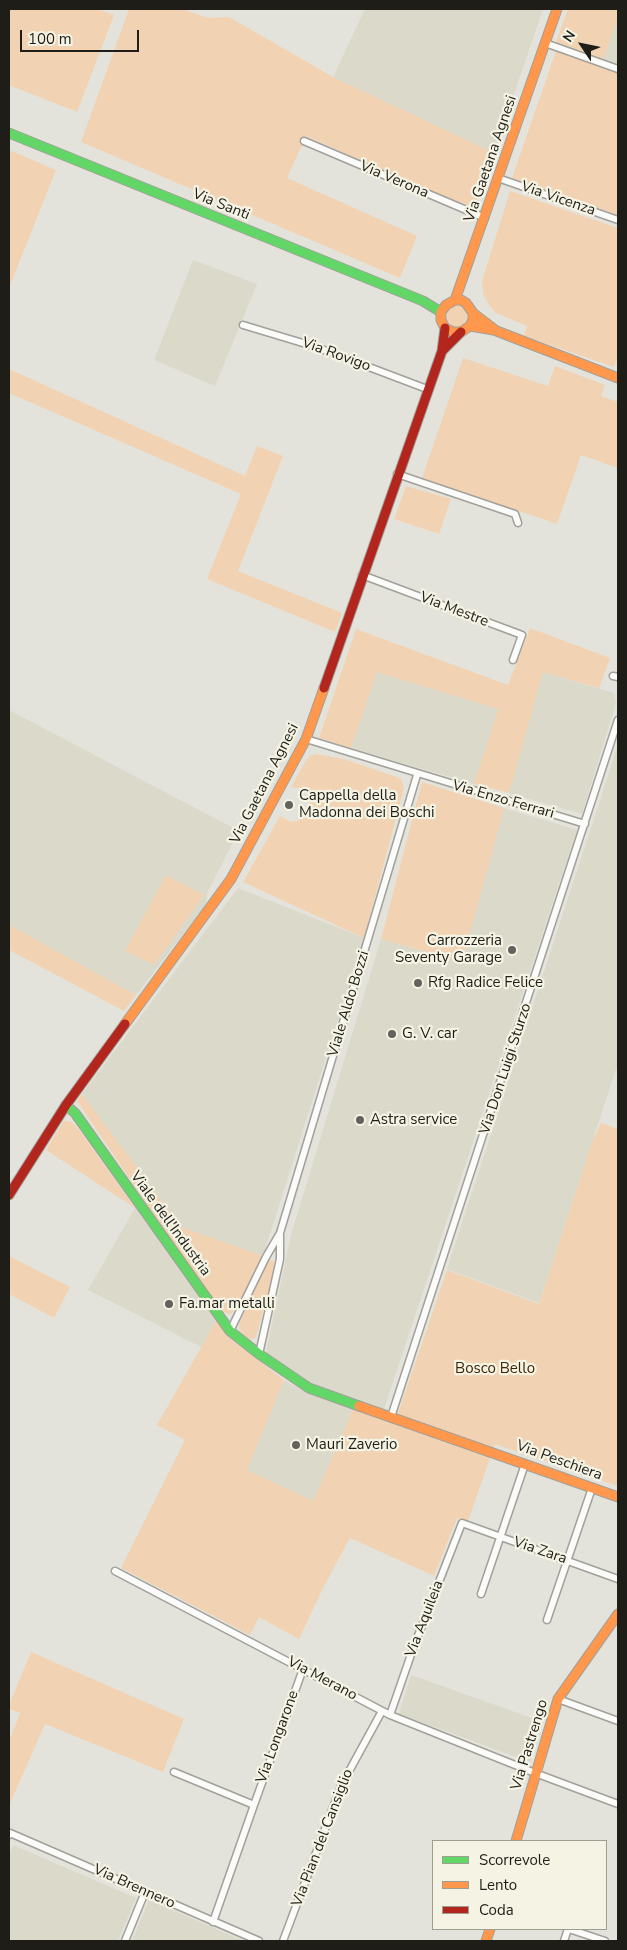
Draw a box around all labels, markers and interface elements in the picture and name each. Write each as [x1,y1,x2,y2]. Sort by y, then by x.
scale bar [22,20,141,52]
north arrow [557,20,607,70]
text: N [558,27,580,46]
text: 100 m [28,29,72,49]
street label: Via Gaetana Agnesi [461,93,521,225]
street label: Via Verona [357,157,431,203]
street label: Via Vicenza [518,178,598,220]
street label: Via Santi [190,185,252,225]
street label: Via Rovigo [299,334,373,376]
street label: Via Mestre [417,589,491,631]
street label: Via Gaetana Agnesi [227,721,303,847]
street label: Via Enzo Ferrari [450,777,556,823]
place label: Cappella della Madonna dei Boschi [299,787,434,822]
marker: Cappella della Madonna dei Boschi [283,799,295,811]
place label: Carrozzeria Seventy Garage [395,932,502,967]
marker: Carrozzeria Seventy Garage [506,944,518,956]
street label: Viale Aldo Bozzi [324,949,374,1059]
place label: Rfg Radice Felice [428,974,543,992]
marker: Rfg Radice Felice [412,977,424,989]
street label: Via Don Luigi Sturzo [476,1001,536,1137]
place label: G. V. car [402,1025,457,1043]
marker: G. V. car [386,1028,398,1040]
place label: Astra service [370,1111,457,1129]
marker: Astra service [354,1114,366,1126]
street label: Viale dell'Industria [126,1168,214,1280]
place label: Fa.mar metalli [179,1295,275,1313]
marker: Fa.mar metalli [163,1298,175,1310]
park label: Bosco Bello [455,1360,535,1378]
place label: Mauri Zaverio [306,1436,397,1454]
street label: Via Peschiera [514,1437,604,1485]
marker: Mauri Zaverio [290,1439,302,1451]
street label: Via Zara [511,1533,569,1569]
street label: Via Aquileia [402,1578,448,1660]
street label: Via Merano [284,1653,360,1705]
street label: Via Longarone [253,1688,303,1786]
street label: Via Pastrengo [508,1697,552,1793]
street label: Via Pian del Cansiglio [288,1767,358,1909]
legend [432,1840,607,1930]
text: Scorrevole [479,1850,550,1870]
street label: Via Brennero [90,1861,178,1913]
text: Lento [479,1875,517,1895]
text: Coda [479,1900,514,1920]

